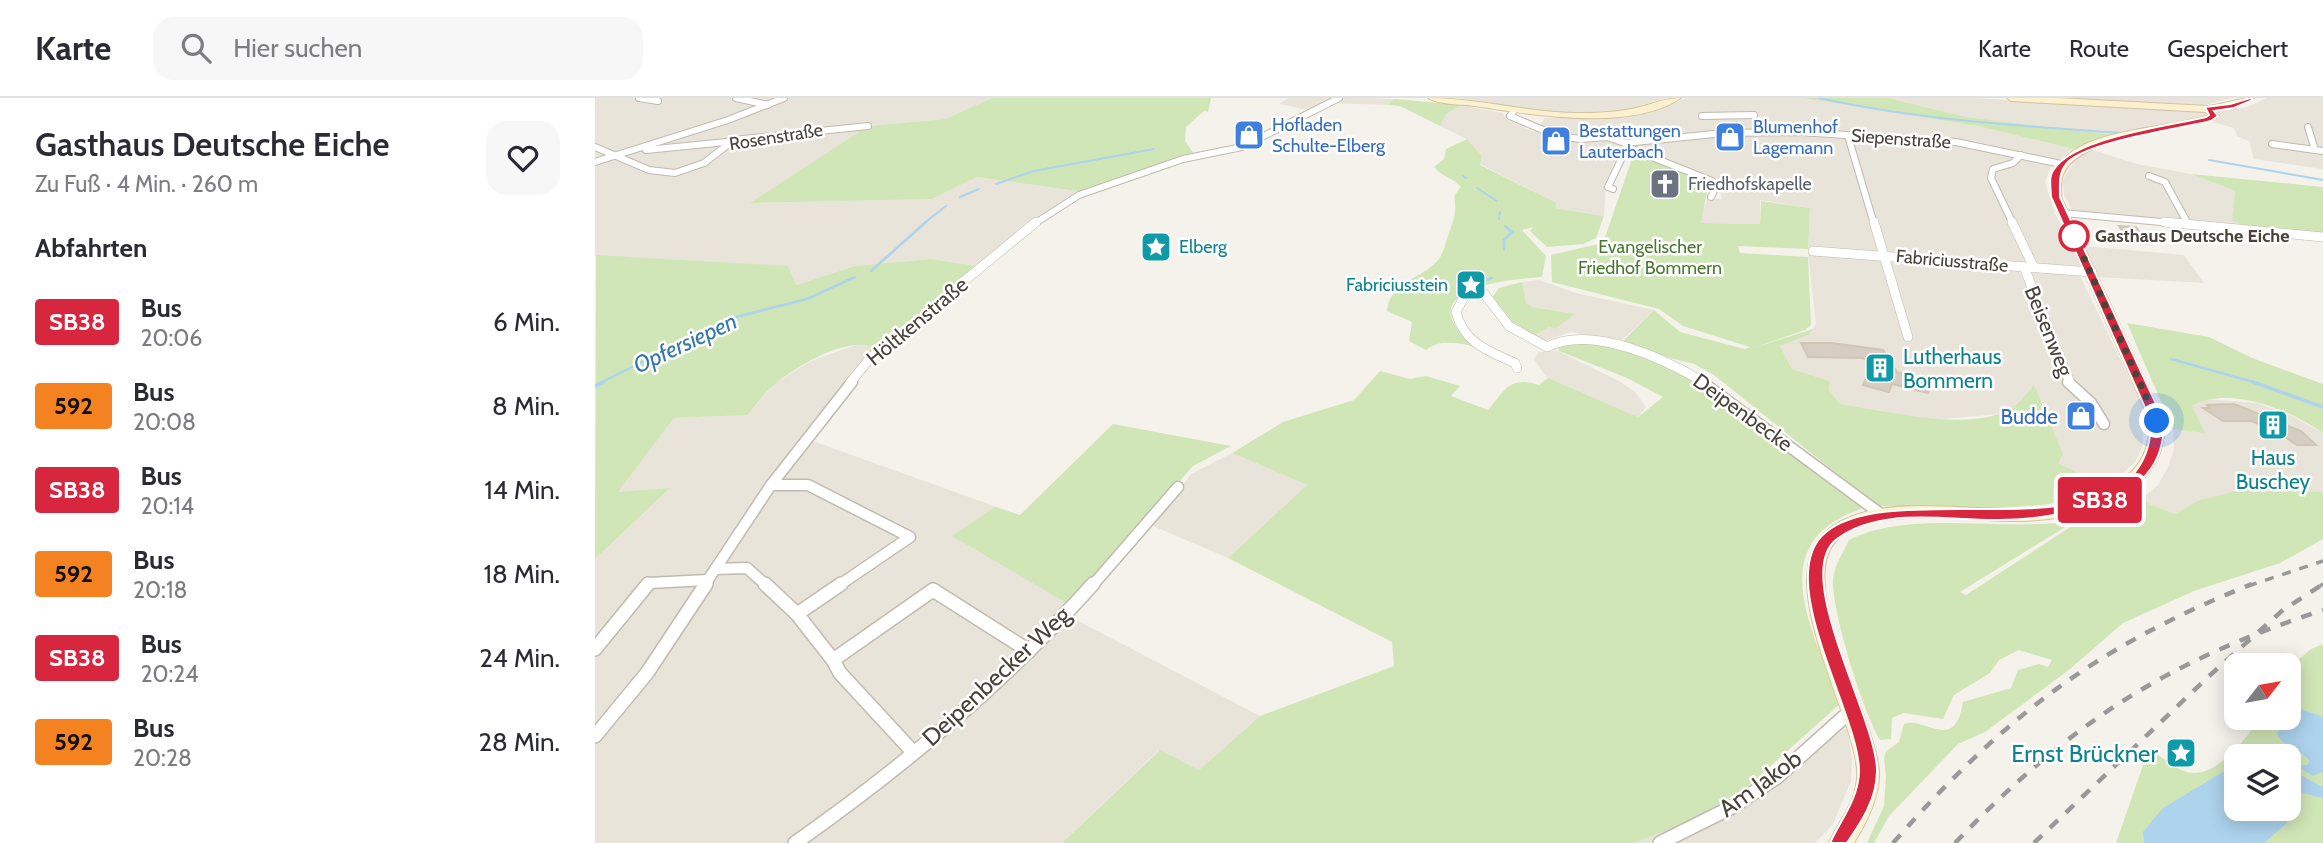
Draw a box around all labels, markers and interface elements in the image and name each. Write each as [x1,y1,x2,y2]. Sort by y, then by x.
search box [153,17,643,80]
text: Karte [35,28,111,68]
icon: search [177,29,215,67]
text: Hier suchen [233,32,362,64]
text: Karte [1978,34,2031,63]
text: Route [2069,34,2129,63]
text: Gespeichert [2167,34,2288,63]
place label: Hofladen Schulte-Elberg [1272,114,1386,157]
place label: Blumenhof Lagemann [1753,116,1838,159]
shop icon: Hofladen Schulte-Elberg [1232,118,1266,152]
street label: Rosenstraße [728,119,824,155]
place label: Bestattungen Lauterbach [1579,120,1681,163]
shop icon: Blumenhof Lagemann [1713,120,1747,154]
button: heart [486,121,560,195]
text: Gasthaus Deutsche Eiche [35,124,389,164]
shop icon: Bestattungen Lauterbach [1539,124,1573,158]
street label: Siepenstraße [1850,125,1952,153]
church icon: Friedhofskapelle [1648,167,1682,201]
text: Zu Fuß · 4 Min. · 260 m [35,170,258,198]
place label: Friedhofskapelle [1688,173,1812,195]
marker: Gasthaus Deutsche Eiche [2059,221,2089,251]
place label: Gasthaus Deutsche Eiche [2095,225,2290,247]
place icon: Elberg [1139,230,1173,264]
text: Abfahrten [35,232,147,264]
place label: Elberg [1179,236,1228,258]
park label: Evangelischer Friedhof Bommern [1578,236,1722,279]
street label: Fabriciusstraße [1895,245,2009,277]
place icon: Fabriciusstein [1454,268,1488,302]
street label: Höltkenstraße [861,271,973,371]
place label: Fabriciusstein [1346,274,1448,296]
street label: Beisenweg [2020,282,2079,380]
text: Bus [140,292,182,324]
text: 6 Min. [493,306,560,338]
text: SB38 [49,307,105,336]
water label: Opfersiepen [629,307,741,379]
text: 20:06 [140,324,202,352]
place label: Lutherhaus Bommern [1903,344,2002,393]
building icon: Lutherhaus Bommern [1863,351,1897,385]
street label: Deipenbecke [1689,368,1798,456]
text: Bus [133,376,174,408]
text: 8 Min. [492,390,560,422]
text: 592 [54,391,93,420]
shop icon: Budde [2064,399,2098,433]
your location [2139,403,2174,438]
place label: Budde [2001,404,2058,429]
text: 20:08 [133,408,196,436]
building icon: Haus Buschey [2256,408,2290,442]
place label: Haus Buschey [2236,445,2311,494]
text: Bus [140,460,182,492]
text: 14 Min. [484,474,560,506]
text: SB38 [49,475,105,504]
line badge: SB38 [2051,477,2149,523]
text: SB38 [2072,485,2128,514]
text: 20:14 [140,492,194,520]
text: Bus [133,544,174,576]
text: 18 Min. [484,558,560,590]
text: 592 [54,559,93,588]
text: 20:18 [133,576,187,604]
street label: Deipenbecker Weg [916,599,1077,752]
text: Bus [140,628,182,660]
text: 24 Min. [479,642,560,674]
text: SB38 [49,643,105,672]
north arrow [2224,653,2301,730]
map controls [2224,653,2301,821]
text: 20:24 [140,660,199,688]
text: Bus [133,712,174,744]
text: 28 Min. [478,726,560,758]
text: 592 [54,727,93,756]
place icon: Ernst Brückner [2164,736,2198,770]
place label: Ernst Brückner [2011,739,2158,768]
street label: Am Jakob [1713,743,1807,823]
text: 20:28 [133,744,192,772]
button: layers [2224,744,2301,821]

